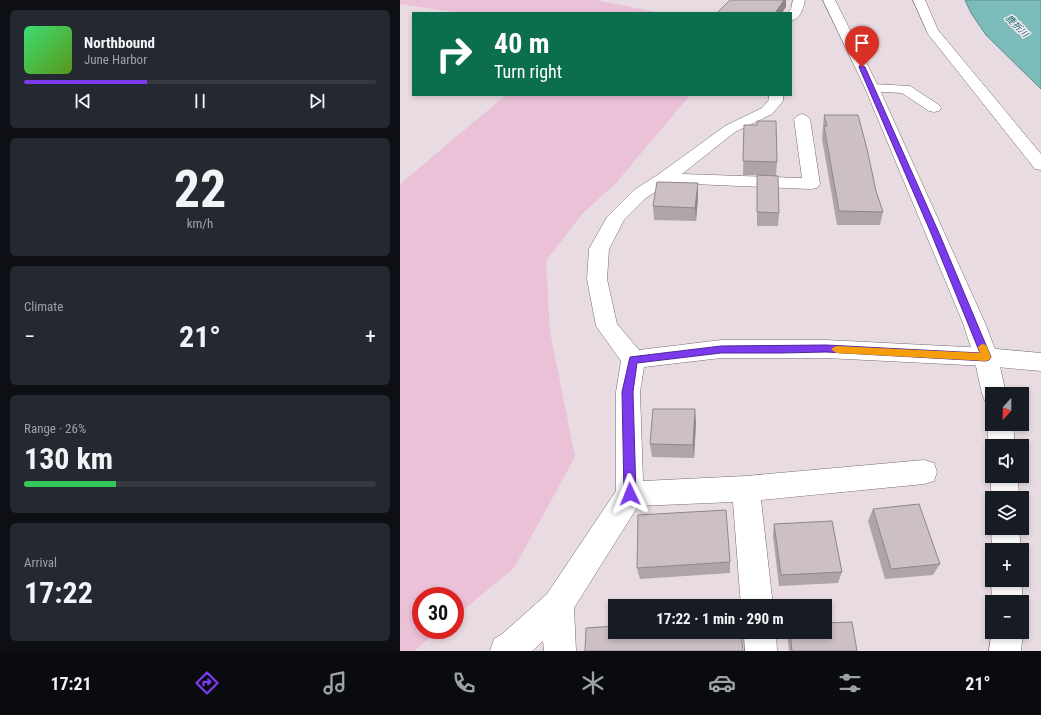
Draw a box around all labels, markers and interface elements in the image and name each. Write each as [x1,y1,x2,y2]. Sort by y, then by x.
water label: 鹿折川 [1004,13,1031,40]
pin [845,26,879,67]
text: 40 m [494,27,550,60]
icon: right [428,28,480,80]
icon: arrive [851,32,873,54]
text: Northbound [84,34,155,52]
text: June Harbor [84,52,147,67]
text: Turn right [494,61,562,82]
icon: previous [72,90,94,112]
icon: pause [189,90,211,112]
icon: next [306,90,328,112]
text: 22 [174,159,226,220]
text: km/h [187,216,213,231]
text: Climate [24,299,63,314]
text: 21° [179,319,221,354]
text: − [24,324,35,349]
text: + [365,324,376,349]
north arrow [985,387,1029,431]
map controls [985,387,1029,639]
text: Range · 26% [24,421,86,436]
button: sound [985,439,1029,483]
text: 130 km [24,441,113,476]
position arrow [609,473,651,515]
button: layers [985,491,1029,535]
button: + [985,543,1029,587]
text: Arrival [24,555,57,570]
text: 17:22 [24,575,93,610]
speed limit sign: 30 [412,587,464,639]
button: − [985,595,1029,639]
text: 17:22 · 1 min · 290 m [656,610,784,628]
icon: directions [193,669,221,697]
icon: music [321,669,349,697]
icon: phone [450,669,478,697]
icon: climate [579,669,607,697]
icon: car [708,669,736,697]
icon: filters [836,669,864,697]
text: 17:21 [50,673,92,694]
text: 21° [965,673,990,694]

